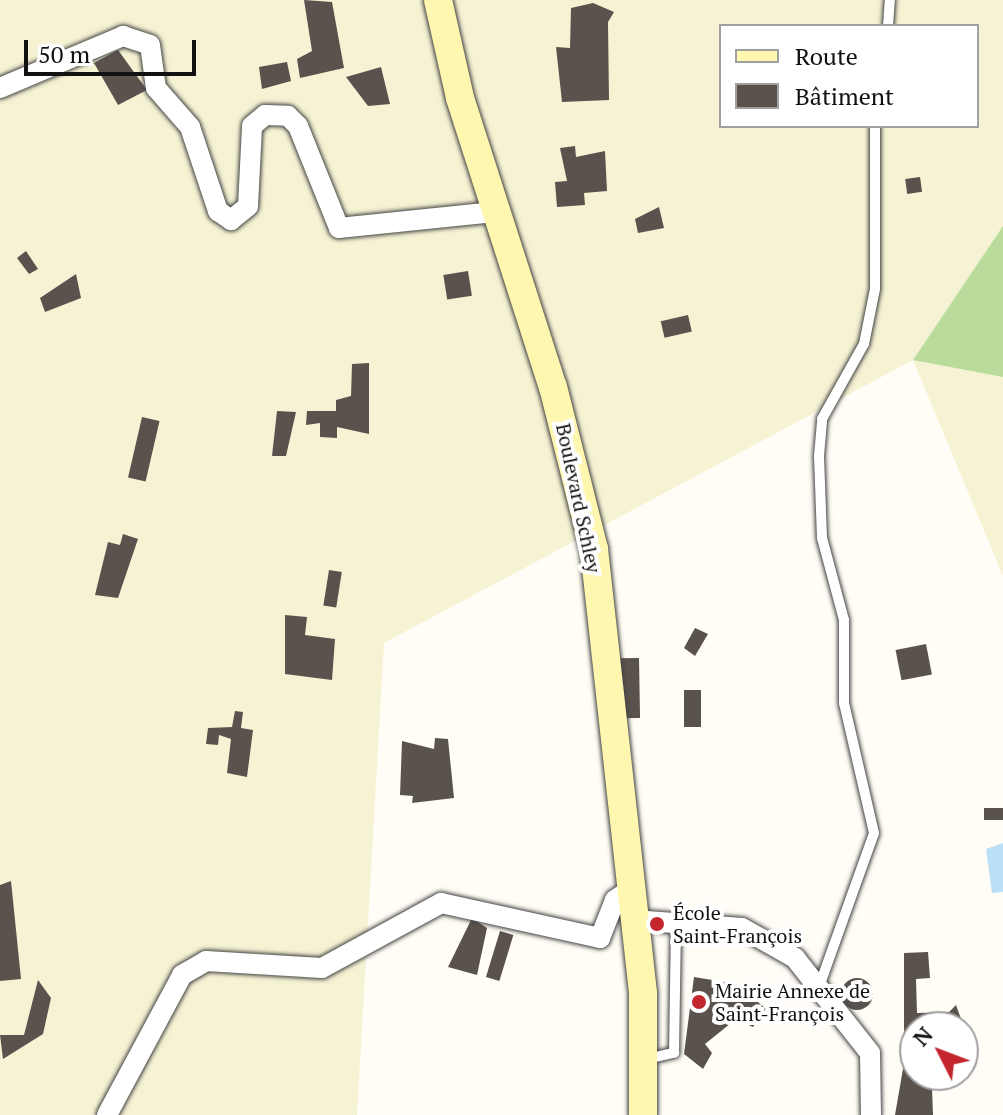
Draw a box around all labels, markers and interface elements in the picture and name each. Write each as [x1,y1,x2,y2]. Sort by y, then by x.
scale bar [28,24,200,74]
legend [719,24,979,128]
text: 50 m [38,38,90,70]
text: Route [795,40,858,72]
text: Bâtiment [795,80,894,112]
street label: Boulevard Schley [551,421,607,575]
place label: École Saint-François [673,900,802,947]
marker: École Saint-François [648,915,666,933]
place label: Mairie Annexe de Saint-François [715,978,870,1025]
marker: Mairie Annexe de Saint-François [690,993,708,1011]
north arrow [899,1011,979,1091]
text: N [906,1020,939,1052]

